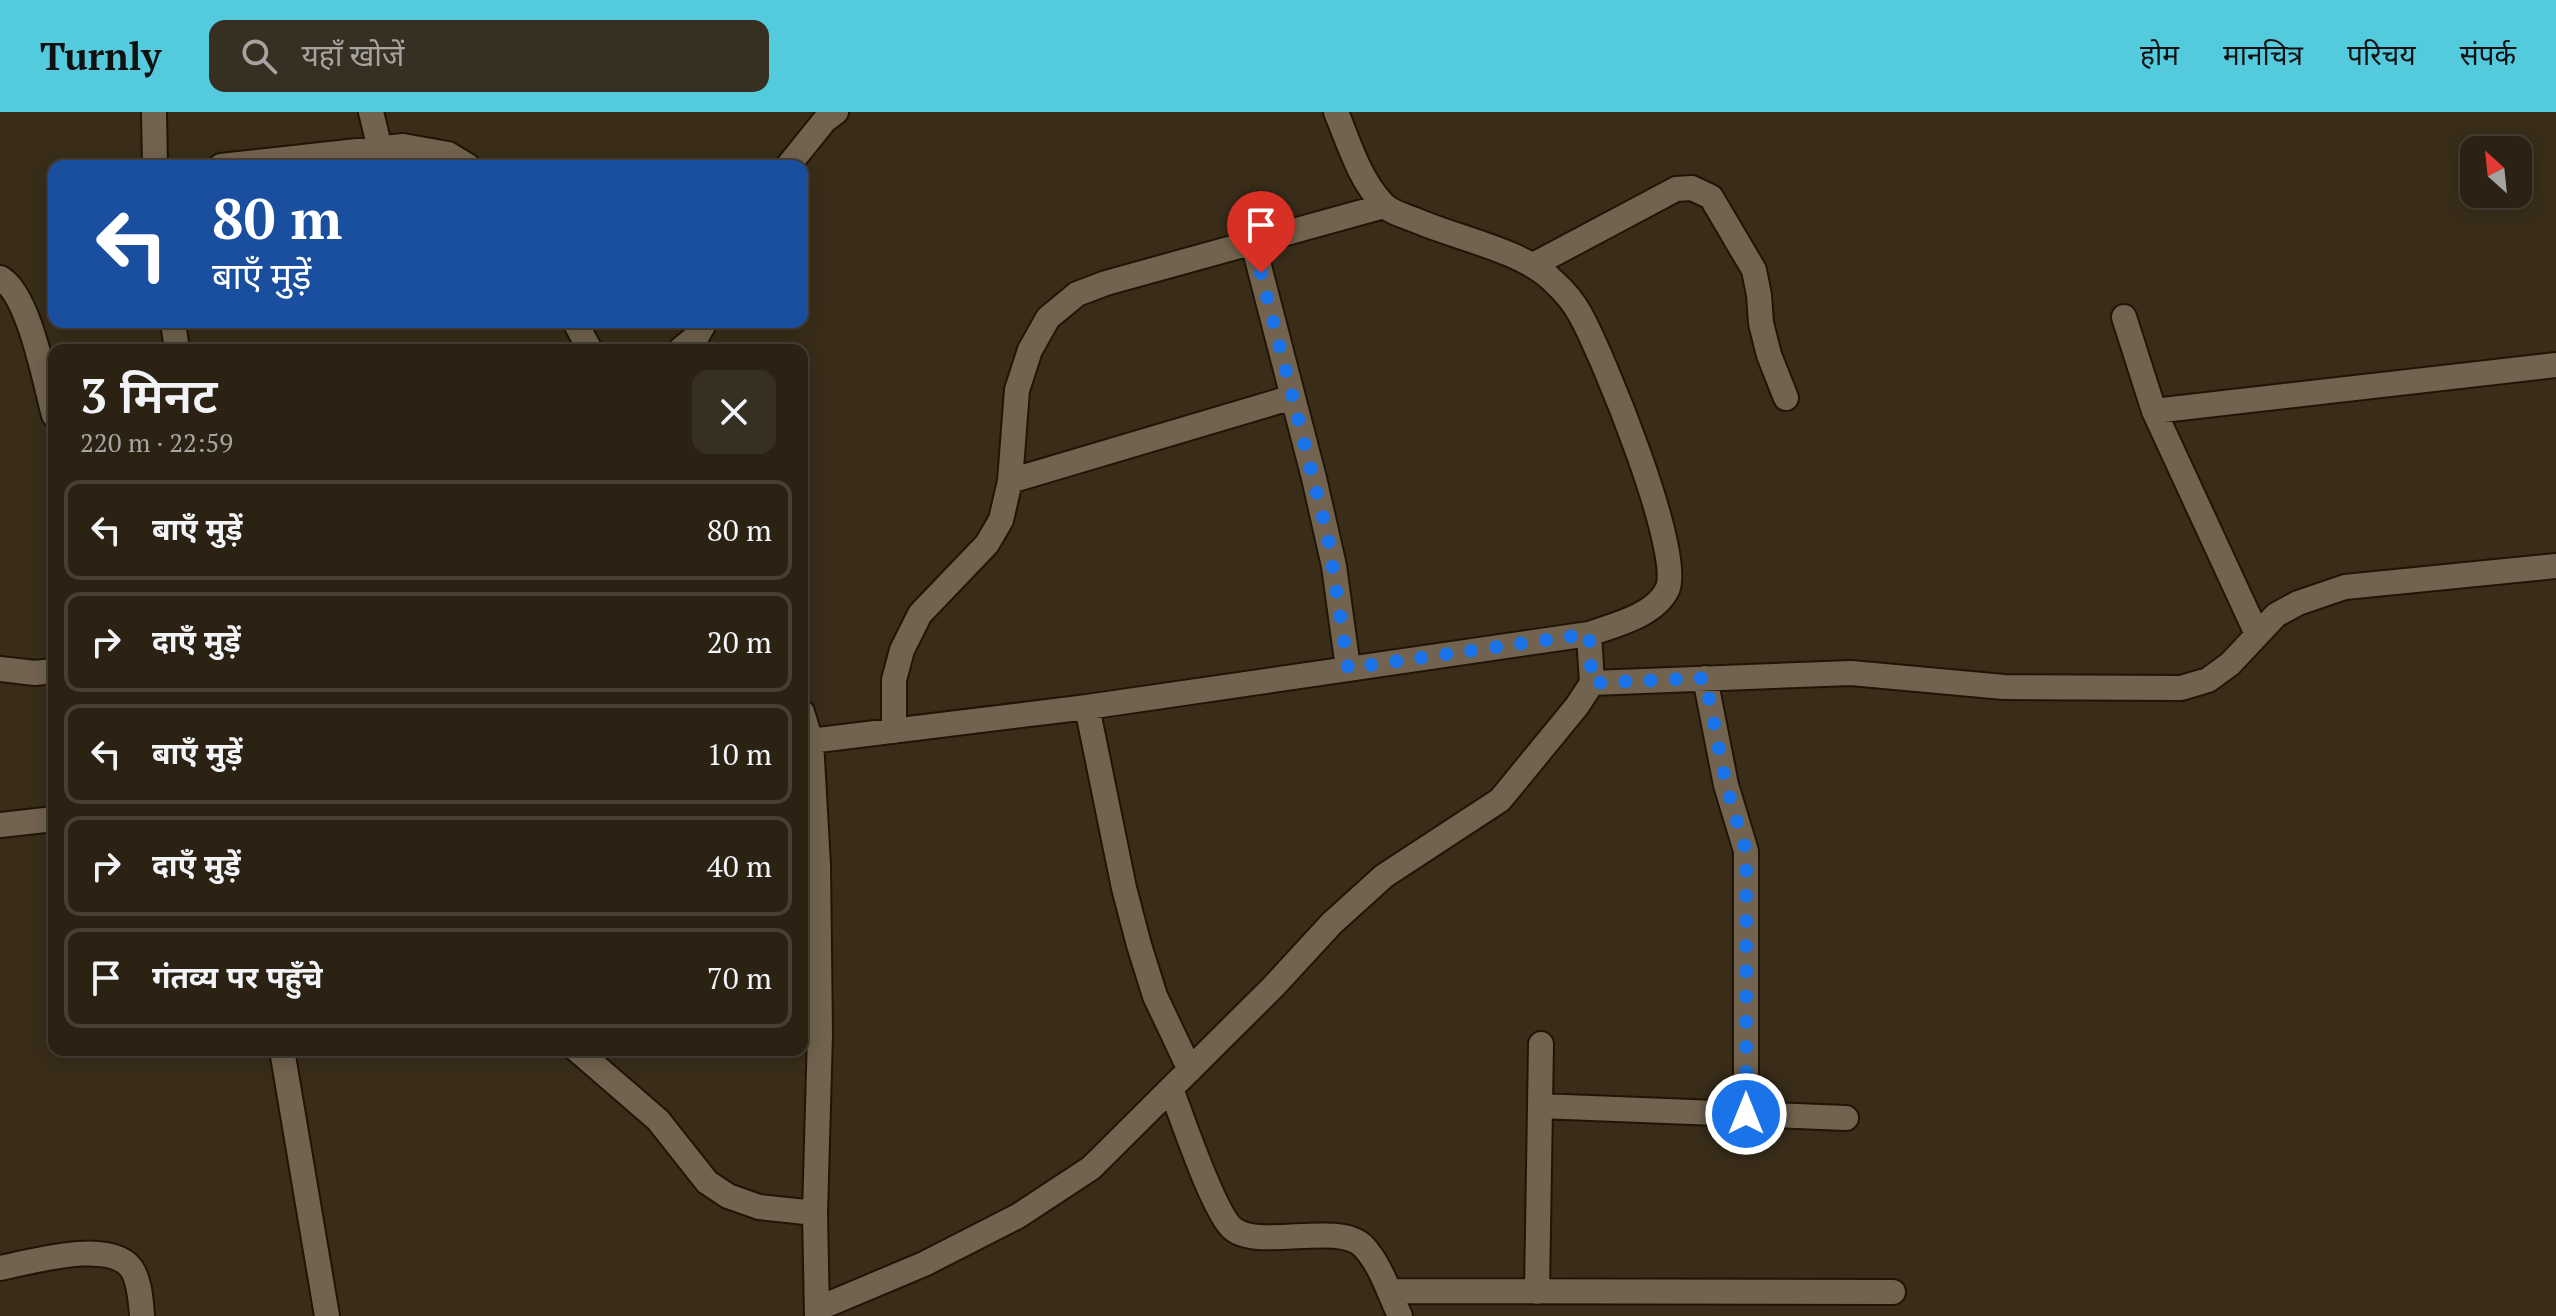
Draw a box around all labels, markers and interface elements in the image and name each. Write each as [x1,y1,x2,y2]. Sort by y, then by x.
search box [209,20,769,92]
text: Turnly [40,31,161,81]
icon: search [237,34,281,78]
text: यहाँ खोजें [301,35,404,75]
text: होम [2140,36,2179,73]
text: मानचित्र [2223,36,2303,73]
text: परिचय [2347,36,2416,73]
text: संपर्क [2460,36,2516,73]
north arrow [2460,136,2532,208]
map controls [2460,136,2532,208]
text: 80 m [212,181,342,255]
pin [1227,191,1295,273]
icon: left [80,192,184,296]
icon: arrive [1239,203,1283,247]
text: बाएँ मुड़ें [212,252,311,299]
text: 3 मिनट [80,363,218,427]
button: close [692,370,776,454]
text: 220 m · 22:59 [80,425,233,459]
icon: left [84,508,128,552]
text: बाएँ मुड़ें [152,509,242,549]
text: 80 m [707,510,772,550]
icon: right [84,620,128,664]
text: दाएँ मुड़ें [152,621,241,661]
text: 20 m [707,622,772,662]
icon: left [84,732,128,776]
text: बाएँ मुड़ें [152,733,242,773]
text: 10 m [707,734,772,774]
icon: right [84,844,128,888]
text: दाएँ मुड़ें [152,845,241,885]
text: 40 m [707,846,772,886]
icon: arrive [84,956,128,1000]
text: गंतव्य पर पहुँचे [152,957,322,997]
text: 70 m [707,958,772,998]
position arrow [1704,1072,1788,1156]

